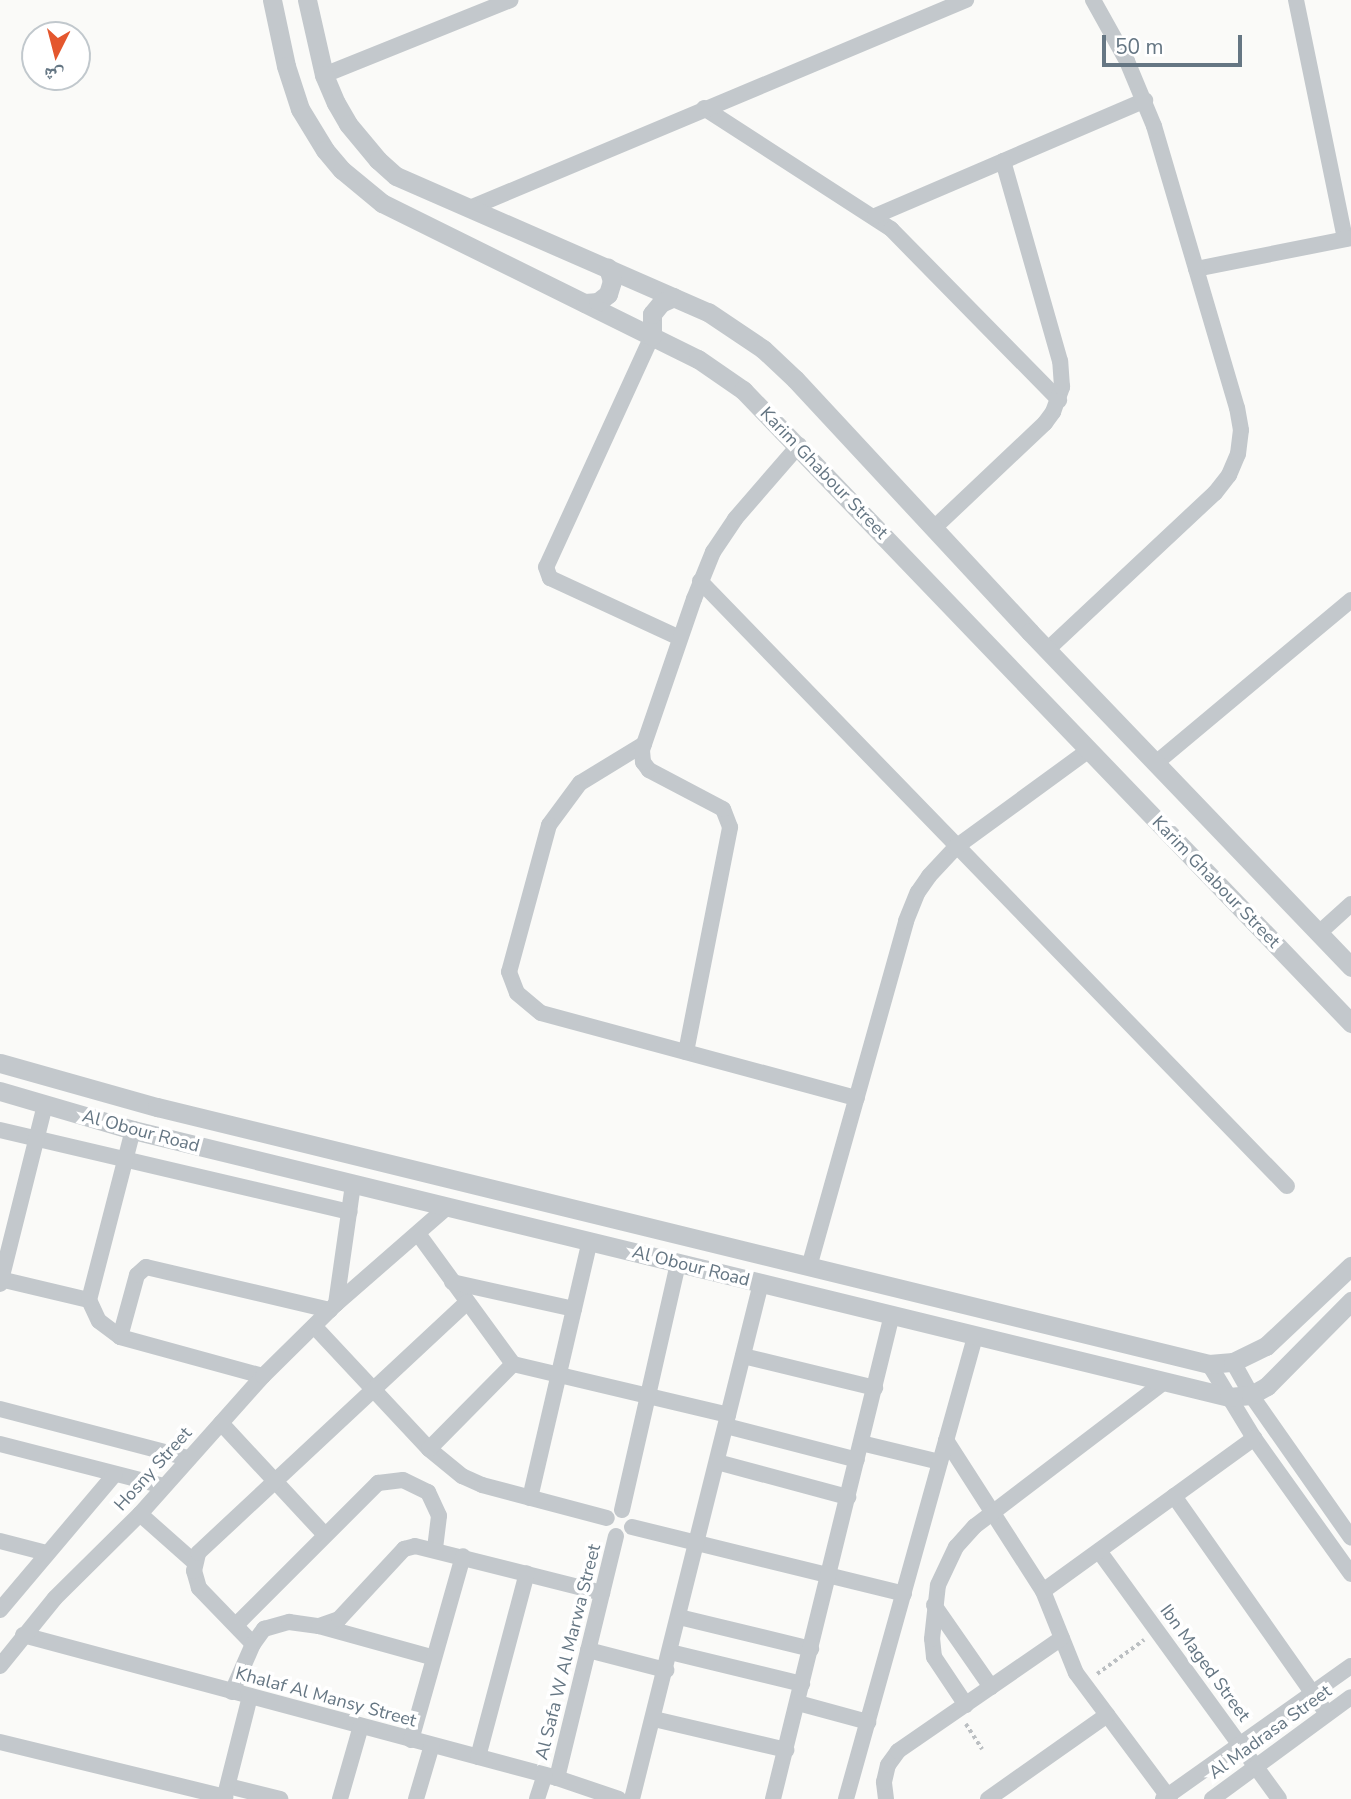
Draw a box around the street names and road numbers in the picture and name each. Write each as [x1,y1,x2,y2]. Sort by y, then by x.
street label: Karim Ghabour Street [755,403,893,543]
street label: Karim Ghabour Street [1147,812,1285,952]
street label: Al Obour Road [80,1105,202,1157]
street label: Al Obour Road [630,1241,752,1291]
street label: Hosny Street [110,1423,196,1515]
street label: Al Safa W Al Marwa Street [531,1542,605,1762]
street label: Ibn Maged Street [1155,1600,1255,1726]
street label: Khalaf Al Mansy Street [233,1662,419,1732]
street label: Al Madrasa Street [1204,1680,1336,1784]

